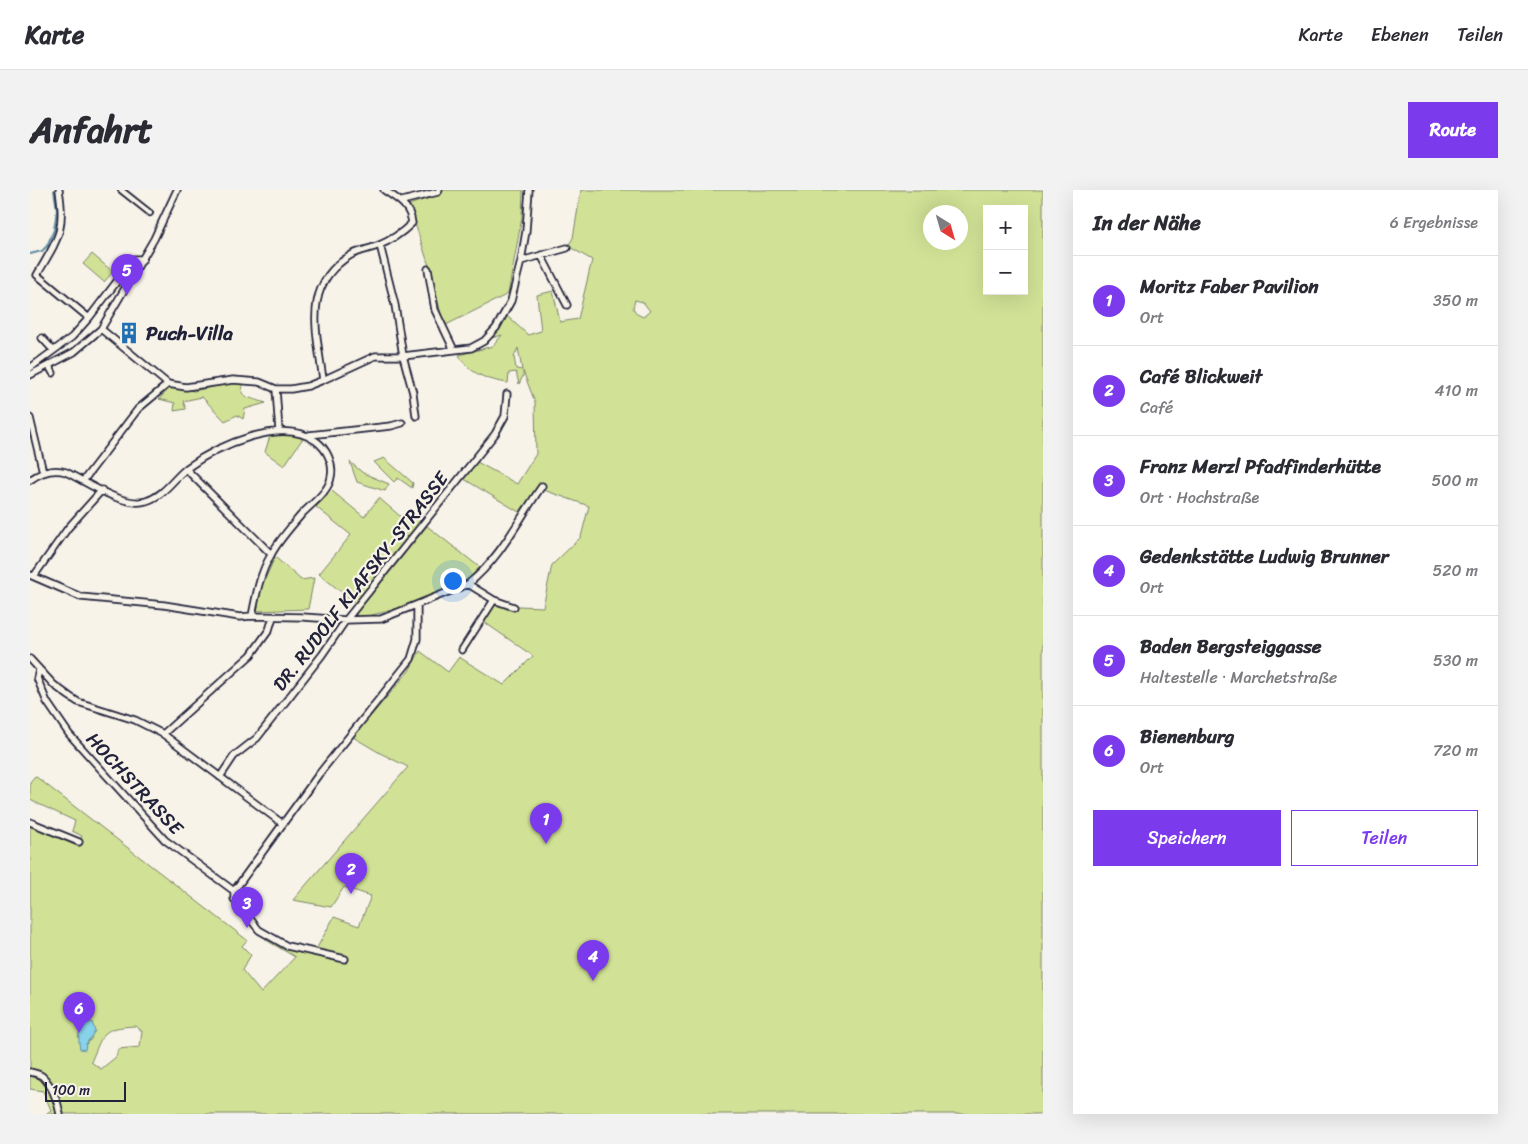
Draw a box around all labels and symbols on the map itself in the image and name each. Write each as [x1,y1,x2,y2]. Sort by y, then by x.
north arrow [923,205,968,250]
pin: 5 [111,254,143,295]
place label: Puch-Villa [146,317,233,350]
building icon: Puch-Villa [116,320,142,346]
street label: DR. RUDOLF KLAFSKY-STRASSE [264,463,458,698]
your location [440,568,466,594]
street label: HOCHSTRASSE [78,724,192,844]
pin: 1 [530,803,562,844]
pin: 2 [335,853,367,894]
pin: 3 [231,887,263,928]
pin: 4 [577,940,609,981]
pin: 6 [63,992,95,1033]
scale bar [45,1079,126,1102]

